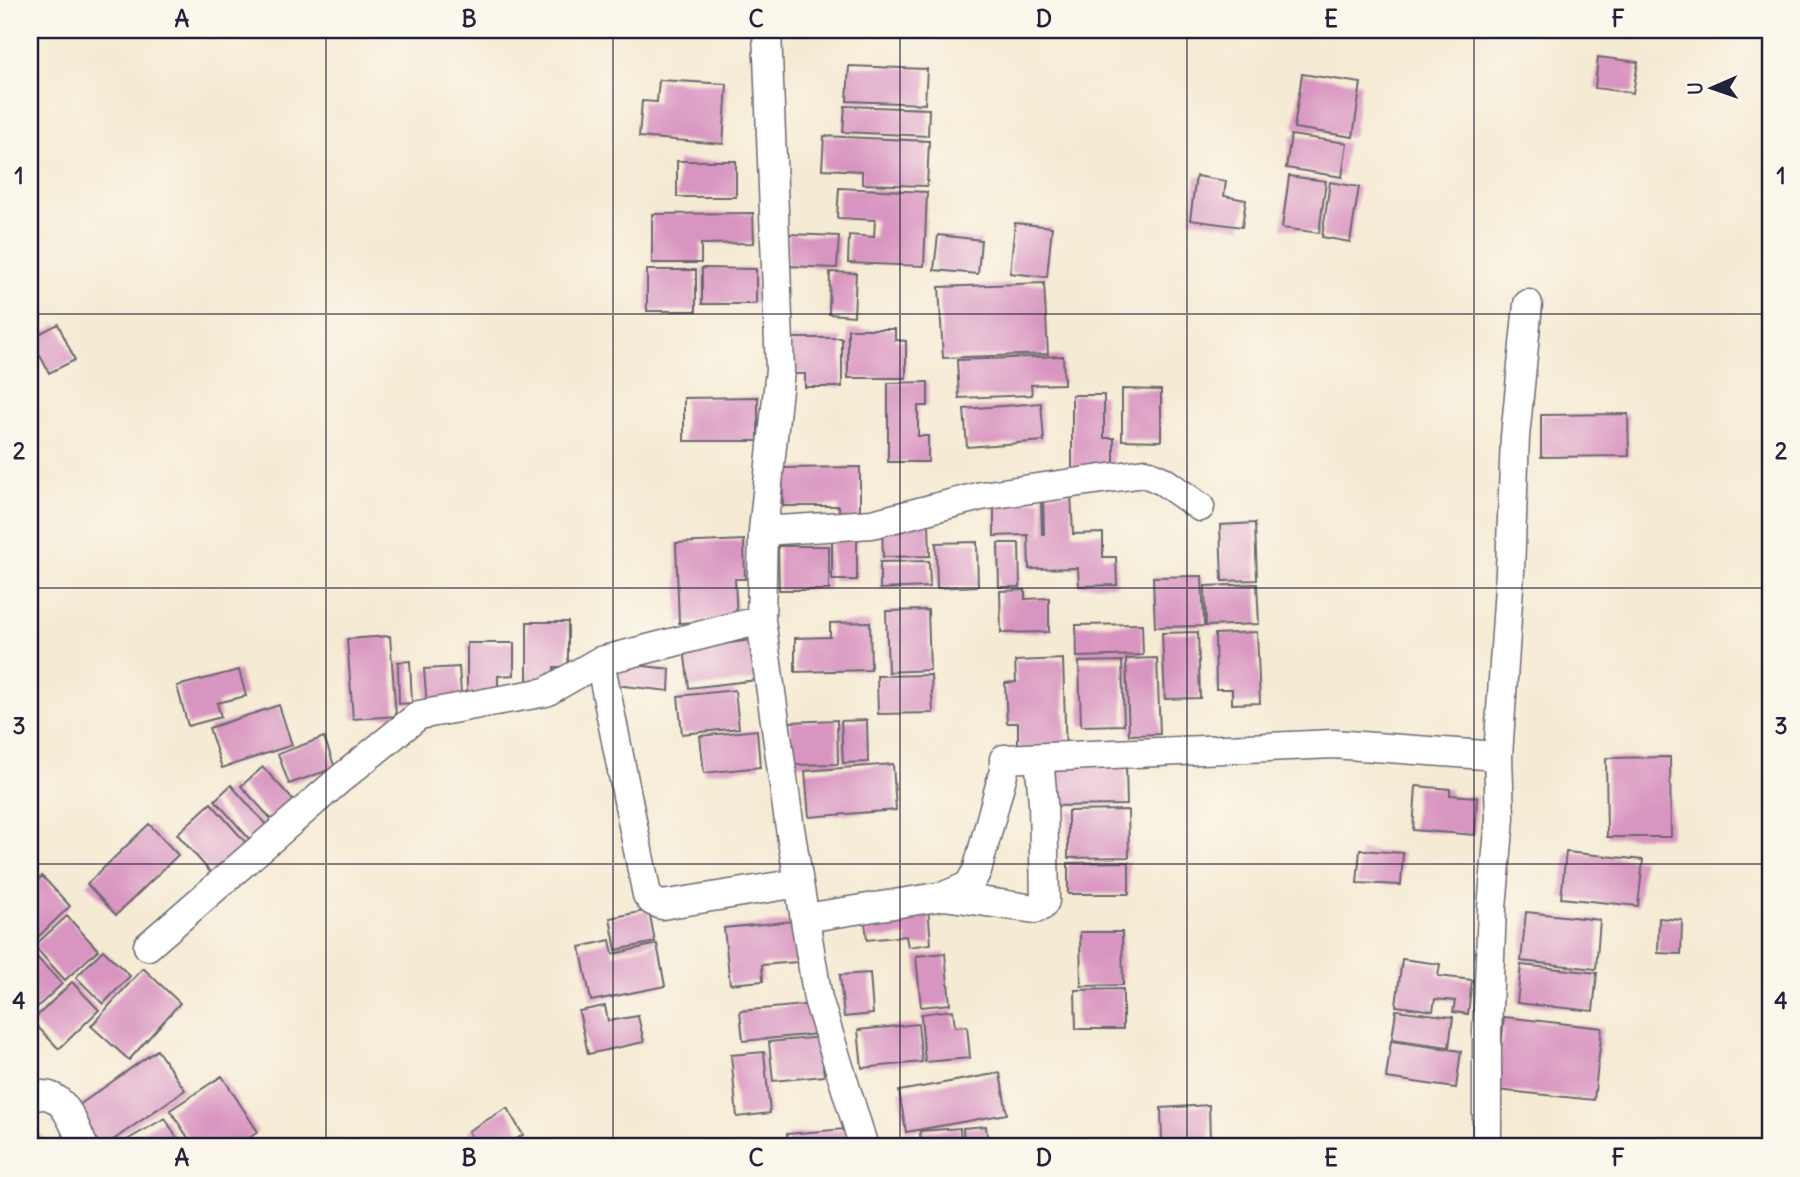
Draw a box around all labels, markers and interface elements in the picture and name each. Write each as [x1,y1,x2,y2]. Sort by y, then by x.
text: A [175,4,190,33]
text: B [461,4,477,33]
text: C [748,4,764,33]
text: D [1036,4,1052,33]
text: E [1324,4,1338,33]
text: F [1611,4,1625,33]
north arrow [1678,52,1748,122]
text: U [1683,82,1707,96]
text: 1 [14,161,24,190]
text: 1 [1776,161,1786,190]
text: 2 [13,436,26,465]
text: 2 [1775,436,1788,465]
text: 3 [12,711,26,740]
text: 3 [1774,711,1788,740]
text: 4 [12,986,26,1015]
text: 4 [1774,986,1788,1015]
text: A [175,1143,190,1172]
text: B [461,1143,477,1172]
text: C [748,1143,764,1172]
text: D [1036,1143,1052,1172]
text: E [1324,1143,1338,1172]
text: F [1611,1143,1625,1172]

